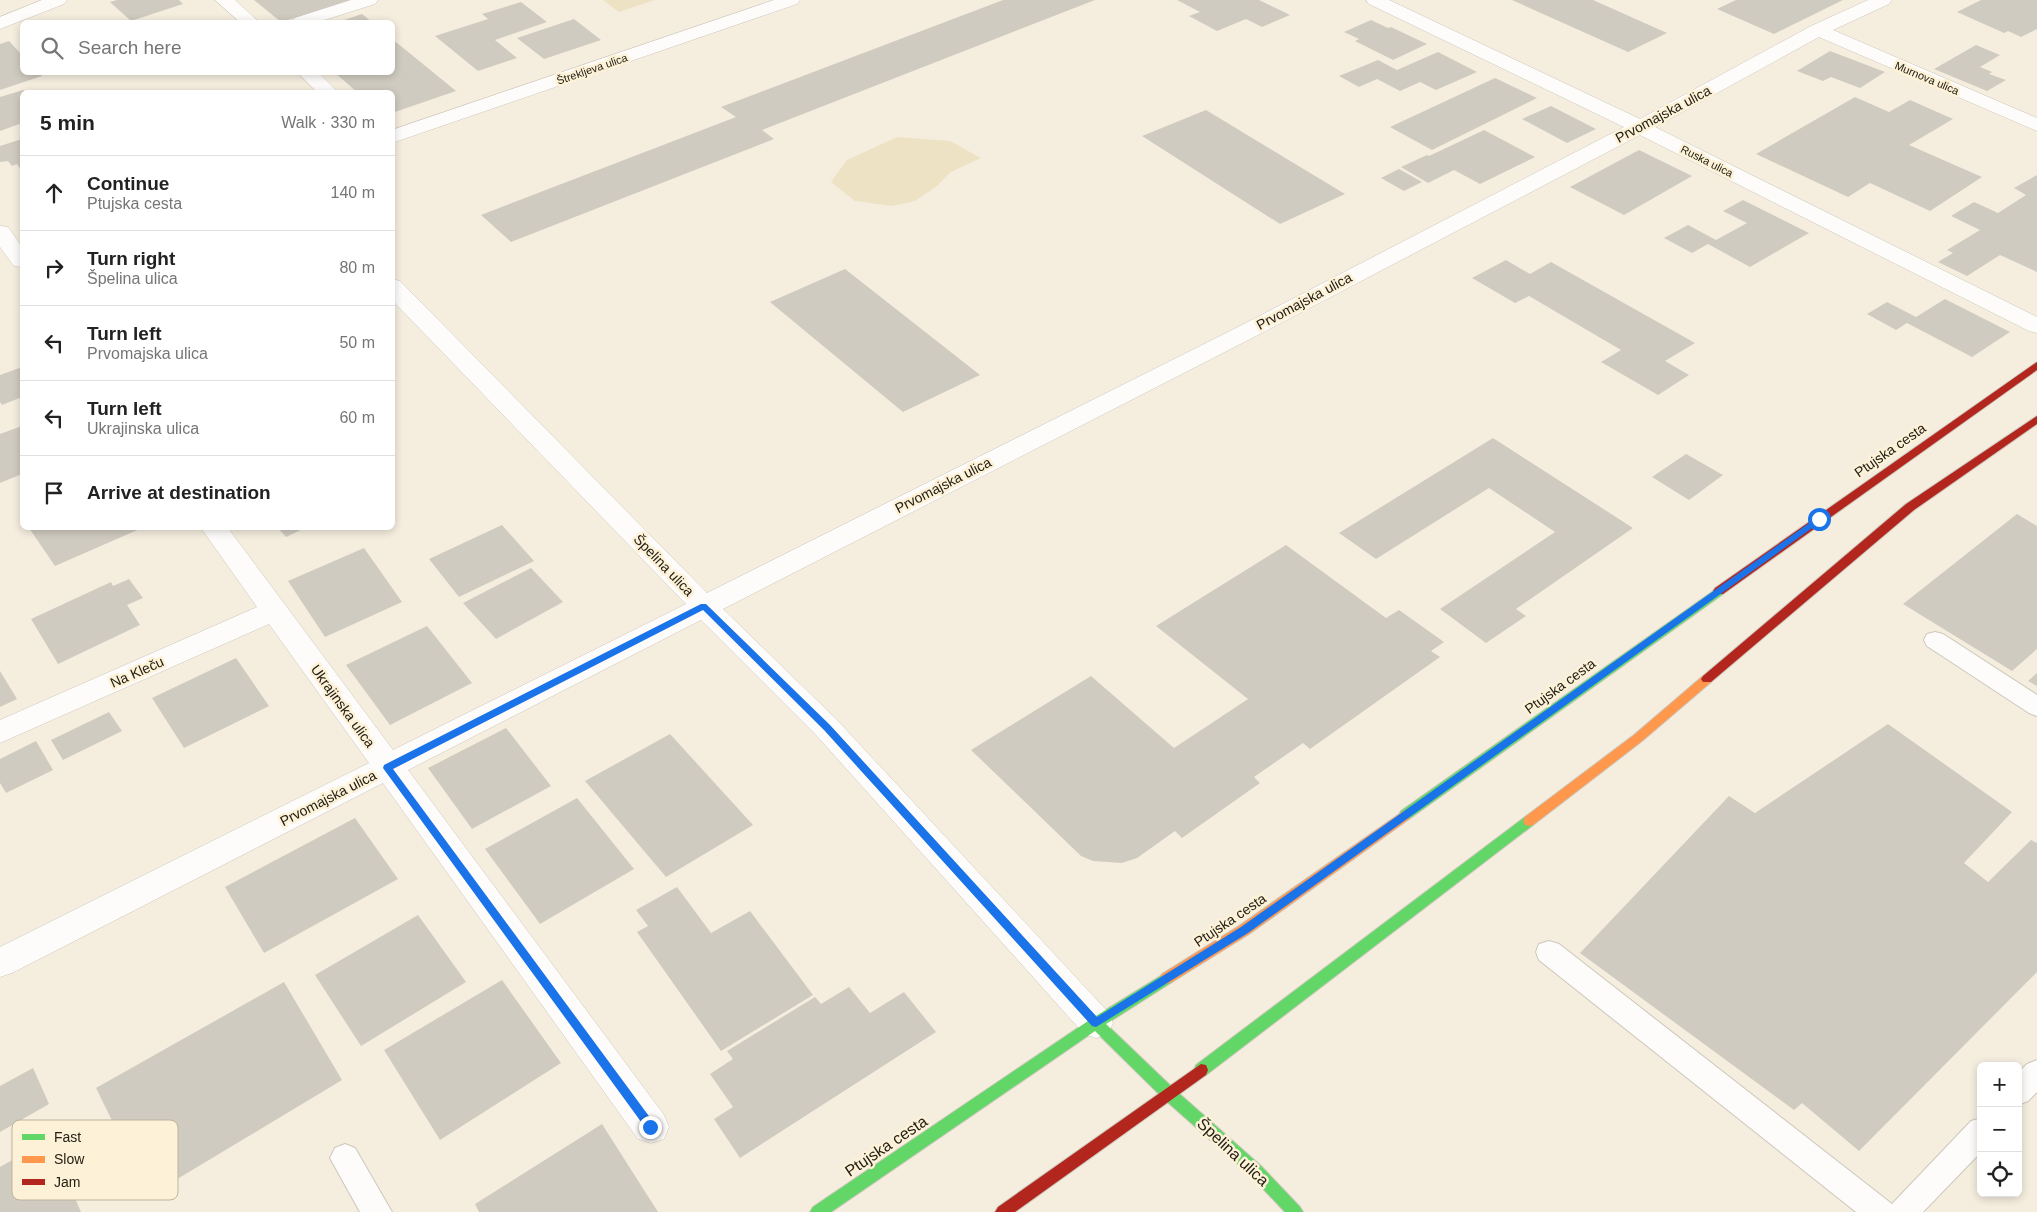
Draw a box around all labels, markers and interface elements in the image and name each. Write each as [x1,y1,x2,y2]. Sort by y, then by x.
search box [20,20,395,75]
icon: search [38,34,66,62]
text: Search here [78,37,182,58]
street label: Štrekljeva ulica [555,51,630,87]
street label: Murnova ulica [1893,59,1962,97]
street label: Prvomajska ulica [1613,82,1714,146]
text: 5 min [40,111,95,134]
text: Walk · 330 m [281,114,375,131]
street label: Ruska ulica [1679,143,1736,180]
text: Continue [87,173,169,194]
icon: ahead [40,179,68,207]
text: 140 m [331,184,375,201]
text: Ptujska cesta [87,195,182,212]
text: Turn right [87,248,175,269]
icon: right [40,254,68,282]
text: 80 m [339,259,375,276]
street label: Prvomajska ulica [1254,269,1355,333]
text: Špelina ulica [87,270,178,287]
text: Turn left [87,323,162,344]
icon: left [40,329,68,357]
text: 50 m [339,334,375,351]
text: Prvomajska ulica [87,345,208,362]
text: Turn left [87,398,162,419]
icon: left [40,404,68,432]
text: 60 m [339,409,375,426]
street label: Ptujska cesta [1851,419,1929,480]
text: Ukrajinska ulica [87,420,199,437]
street label: Prvomajska ulica [892,454,994,516]
icon: arrive [40,479,68,507]
text: Arrive at destination [87,482,271,503]
route start [1808,508,1831,531]
street label: Špelina ulica [631,531,697,599]
street label: Na Kleču [108,653,166,691]
street label: Ptujska cesta [1522,655,1599,717]
street label: Ukrajinska ulica [308,662,378,751]
street label: Prvomajska ulica [277,767,379,829]
street label: Ptujska cesta [1191,890,1269,950]
map controls [1977,1062,2022,1197]
button: + [1977,1062,2022,1107]
button: − [1977,1107,2022,1152]
street label: Ptujska cesta [842,1112,930,1180]
street label: Špelina ulica [1194,1114,1273,1189]
route end [639,1116,662,1139]
legend [12,1120,178,1200]
text: Fast [54,1129,81,1145]
text: Slow [54,1151,85,1167]
button: locate [1977,1152,2022,1197]
text: Jam [54,1174,80,1190]

